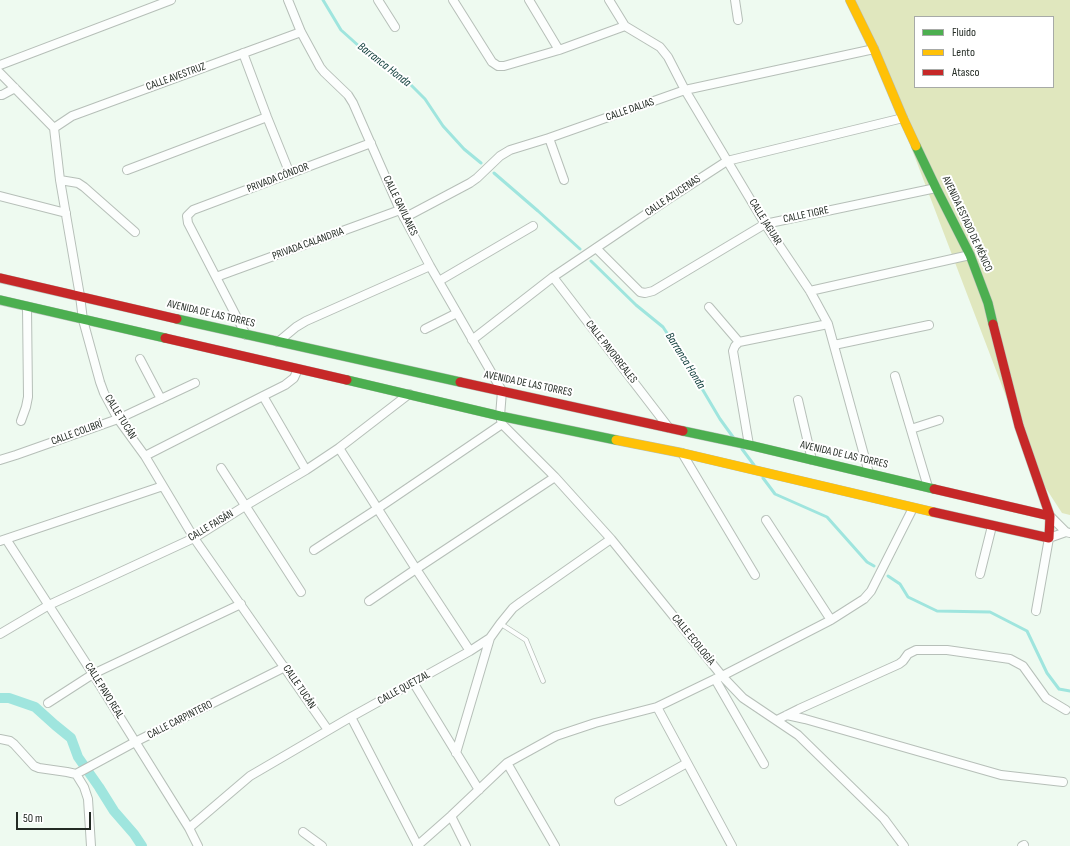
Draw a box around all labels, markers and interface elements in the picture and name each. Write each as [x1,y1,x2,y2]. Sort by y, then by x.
legend [914,16,1054,88]
text: Fluido [952,25,976,40]
water label: Barranca Honda [354,40,414,90]
text: Lento [952,45,975,60]
street label: CALLE AVESTRUZ [144,60,208,94]
text: Atasco [952,65,979,80]
street label: CALLE DALIAS [604,96,656,124]
street label: PRIVADA CÓNDOR [245,160,311,196]
street label: CALLE AZUCENAS [643,173,703,219]
street label: CALLE GAVILANES [380,174,420,238]
street label: AVENIDA ESTADO DE MÉXICO [939,174,995,274]
street label: CALLE JAGUAR [746,196,784,248]
street label: CALLE TIGRE [782,204,830,226]
street label: PRIVADA CALANDRIA [271,225,345,263]
street label: AVENIDA DE LAS TORRES [166,297,256,331]
street label: CALLE PAVORREALES [582,318,640,386]
water label: Barranca Honda [662,330,708,392]
street label: AVENIDA DE LAS TORRES [483,368,573,400]
street label: CALLE TUCÁN [101,392,139,442]
street label: CALLE COLIBRÍ [50,418,104,448]
street label: AVENIDA DE LAS TORRES [799,438,889,472]
street label: CALLE FAISÁN [186,507,236,545]
street label: CALLE ECOLOGÍA [669,612,717,668]
street label: CALLE PAVO REAL [82,661,126,721]
street label: CALLE TUCÁN [280,663,318,711]
street label: CALLE QUETZAL [376,668,432,708]
street label: CALLE CARPINTERO [145,698,215,742]
scale bar [18,804,93,830]
text: 50 m [23,811,43,826]

